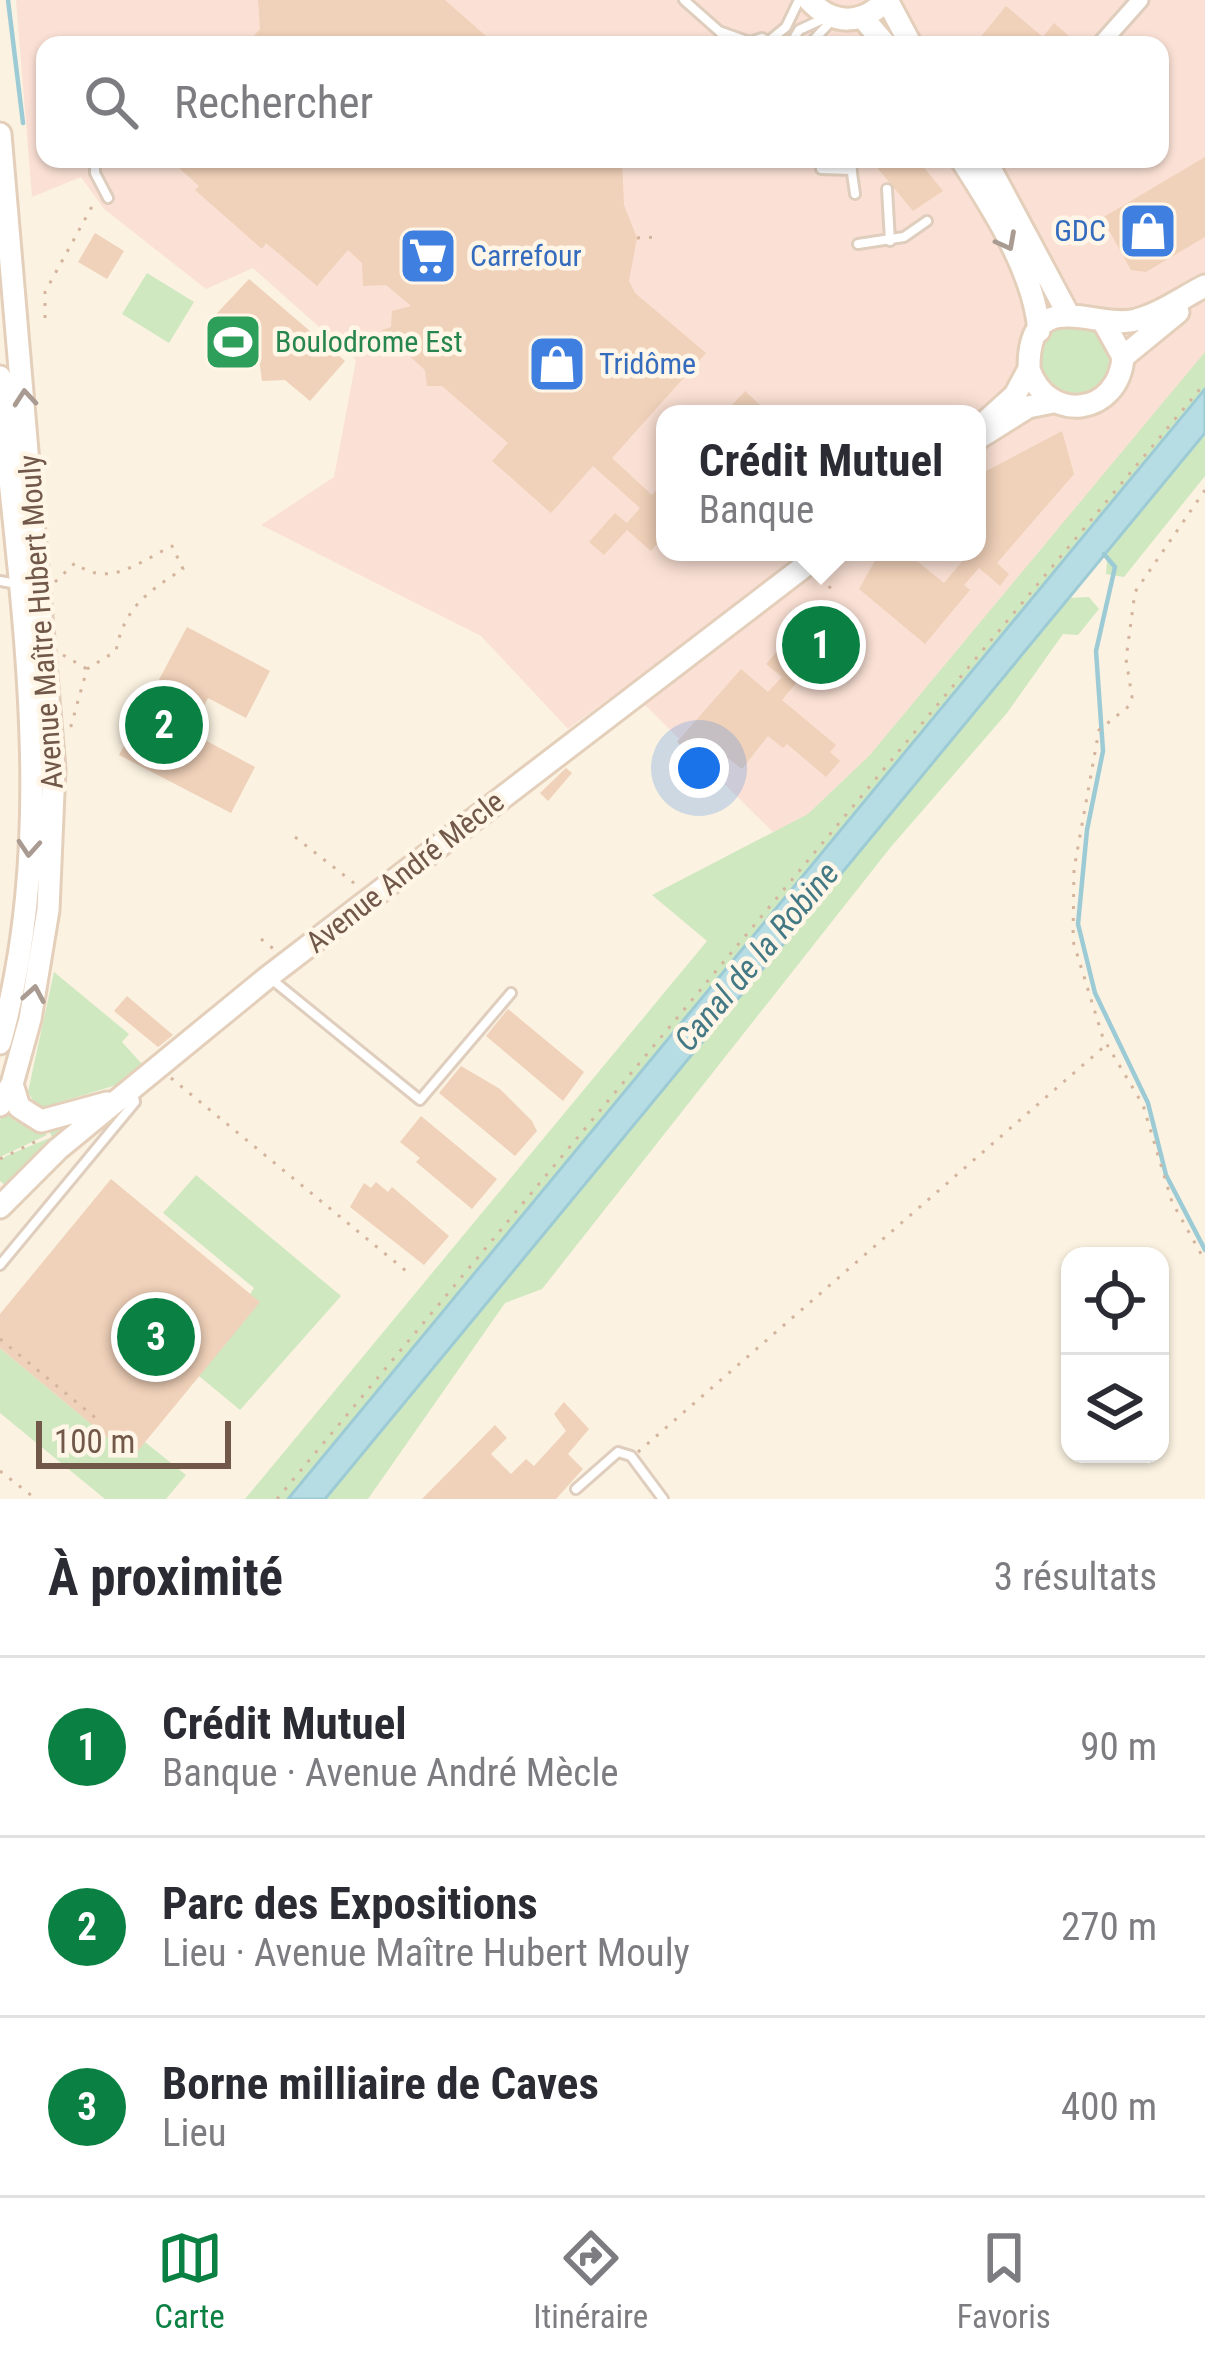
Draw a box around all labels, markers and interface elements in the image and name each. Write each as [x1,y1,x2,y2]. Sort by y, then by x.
search box [36,36,1169,168]
icon: search [78,69,144,135]
text: Rechercher [174,76,373,129]
shop icon: GDC [1117,200,1179,262]
place label: GDC [1054,213,1106,248]
supermarket icon: Carrefour [397,225,459,287]
one-way arrow [993,230,1016,252]
place label: Carrefour [470,238,582,273]
sports icon: Boulodrome Est [202,311,264,373]
place label: Boulodrome Est [275,324,463,359]
shop icon: Tridôme [526,333,588,395]
place label: Tridôme [599,346,696,381]
one-way arrow [13,388,38,407]
popup [656,405,986,561]
text: Crédit Mutuel [699,434,943,487]
street label: Avenue Maître Hubert Mouly [11,454,70,790]
text: Banque [699,487,814,533]
pin: 1 [782,600,860,690]
pin: 2 [125,680,203,770]
your location [669,738,729,798]
street label: Avenue André Mècle [299,784,511,960]
one-way arrow [17,839,43,858]
water label: Canal de la Robine [666,854,847,1059]
one-way arrow [20,984,46,1004]
map controls [1061,1247,1169,1463]
button: locate [1061,1247,1169,1355]
pin: 3 [117,1292,195,1382]
button: layers [1061,1355,1169,1463]
scale bar [36,1415,231,1468]
text: 100 m [54,1422,135,1461]
text: À proximité [48,1548,283,1607]
text: 3 résultats [994,1554,1157,1600]
text: Crédit Mutuel [162,1697,407,1750]
text: 1 [77,1724,97,1770]
text: 90 m [1080,1724,1157,1770]
text: Banque · Avenue André Mècle [162,1750,619,1796]
text: Parc des Expositions [162,1877,538,1930]
text: 2 [77,1904,97,1950]
text: 270 m [1061,1904,1157,1950]
text: Lieu · Avenue Maître Hubert Mouly [162,1930,690,1976]
text: Borne milliaire de Caves [162,2057,599,2110]
text: 3 [77,2084,97,2130]
text: 400 m [1061,2084,1157,2130]
text: Lieu [162,2110,227,2156]
tab: Carte [154,2225,225,2336]
tab: Itinéraire [533,2225,648,2336]
tab: Favoris [957,2225,1051,2336]

